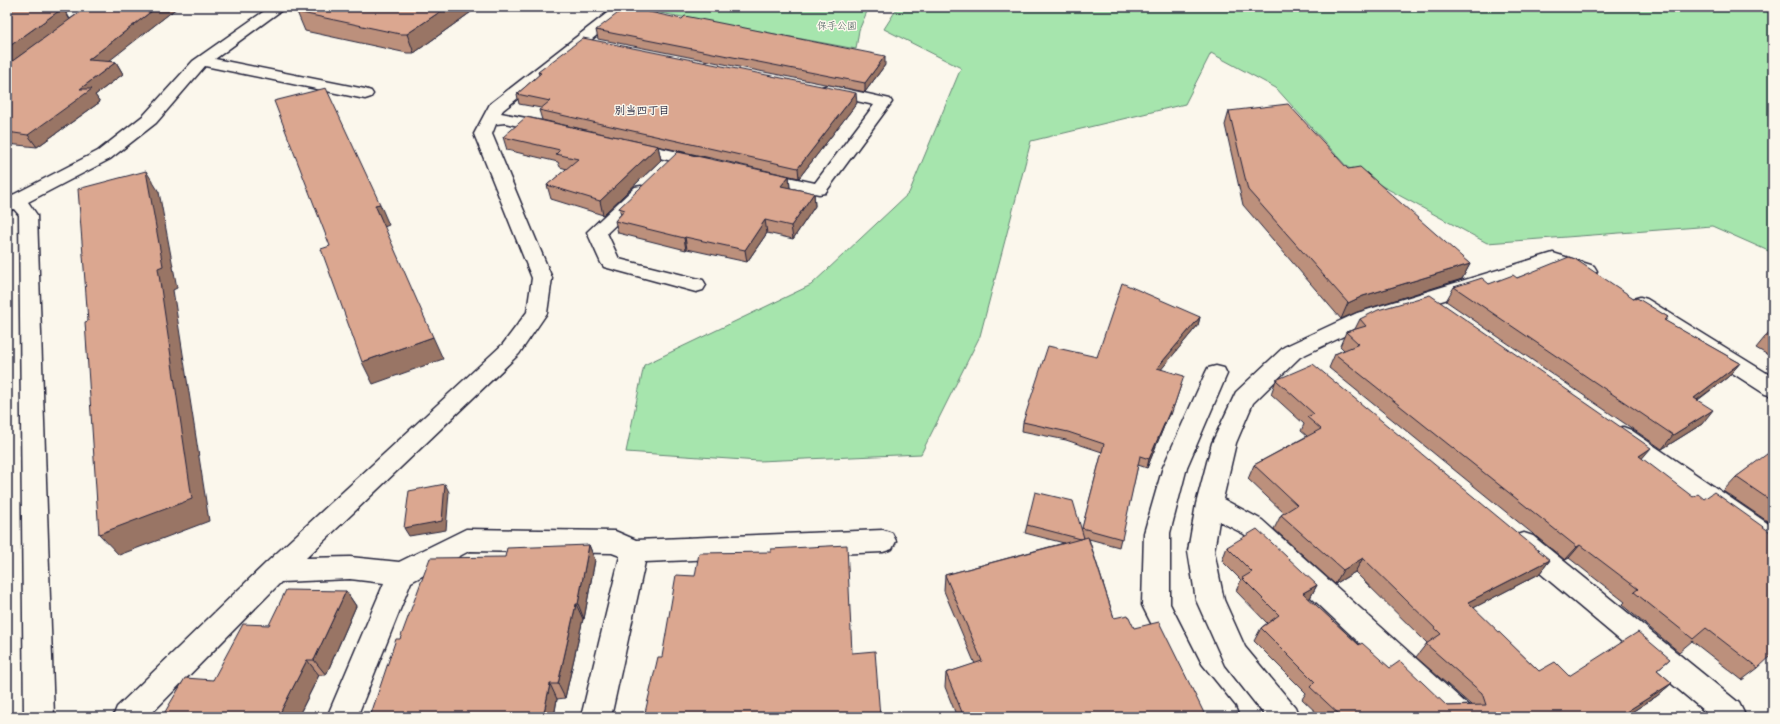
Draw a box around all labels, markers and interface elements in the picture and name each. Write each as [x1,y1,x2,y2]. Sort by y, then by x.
park label: 保手公園 [817,18,857,34]
district label: 別当四丁目 [615,102,670,120]

